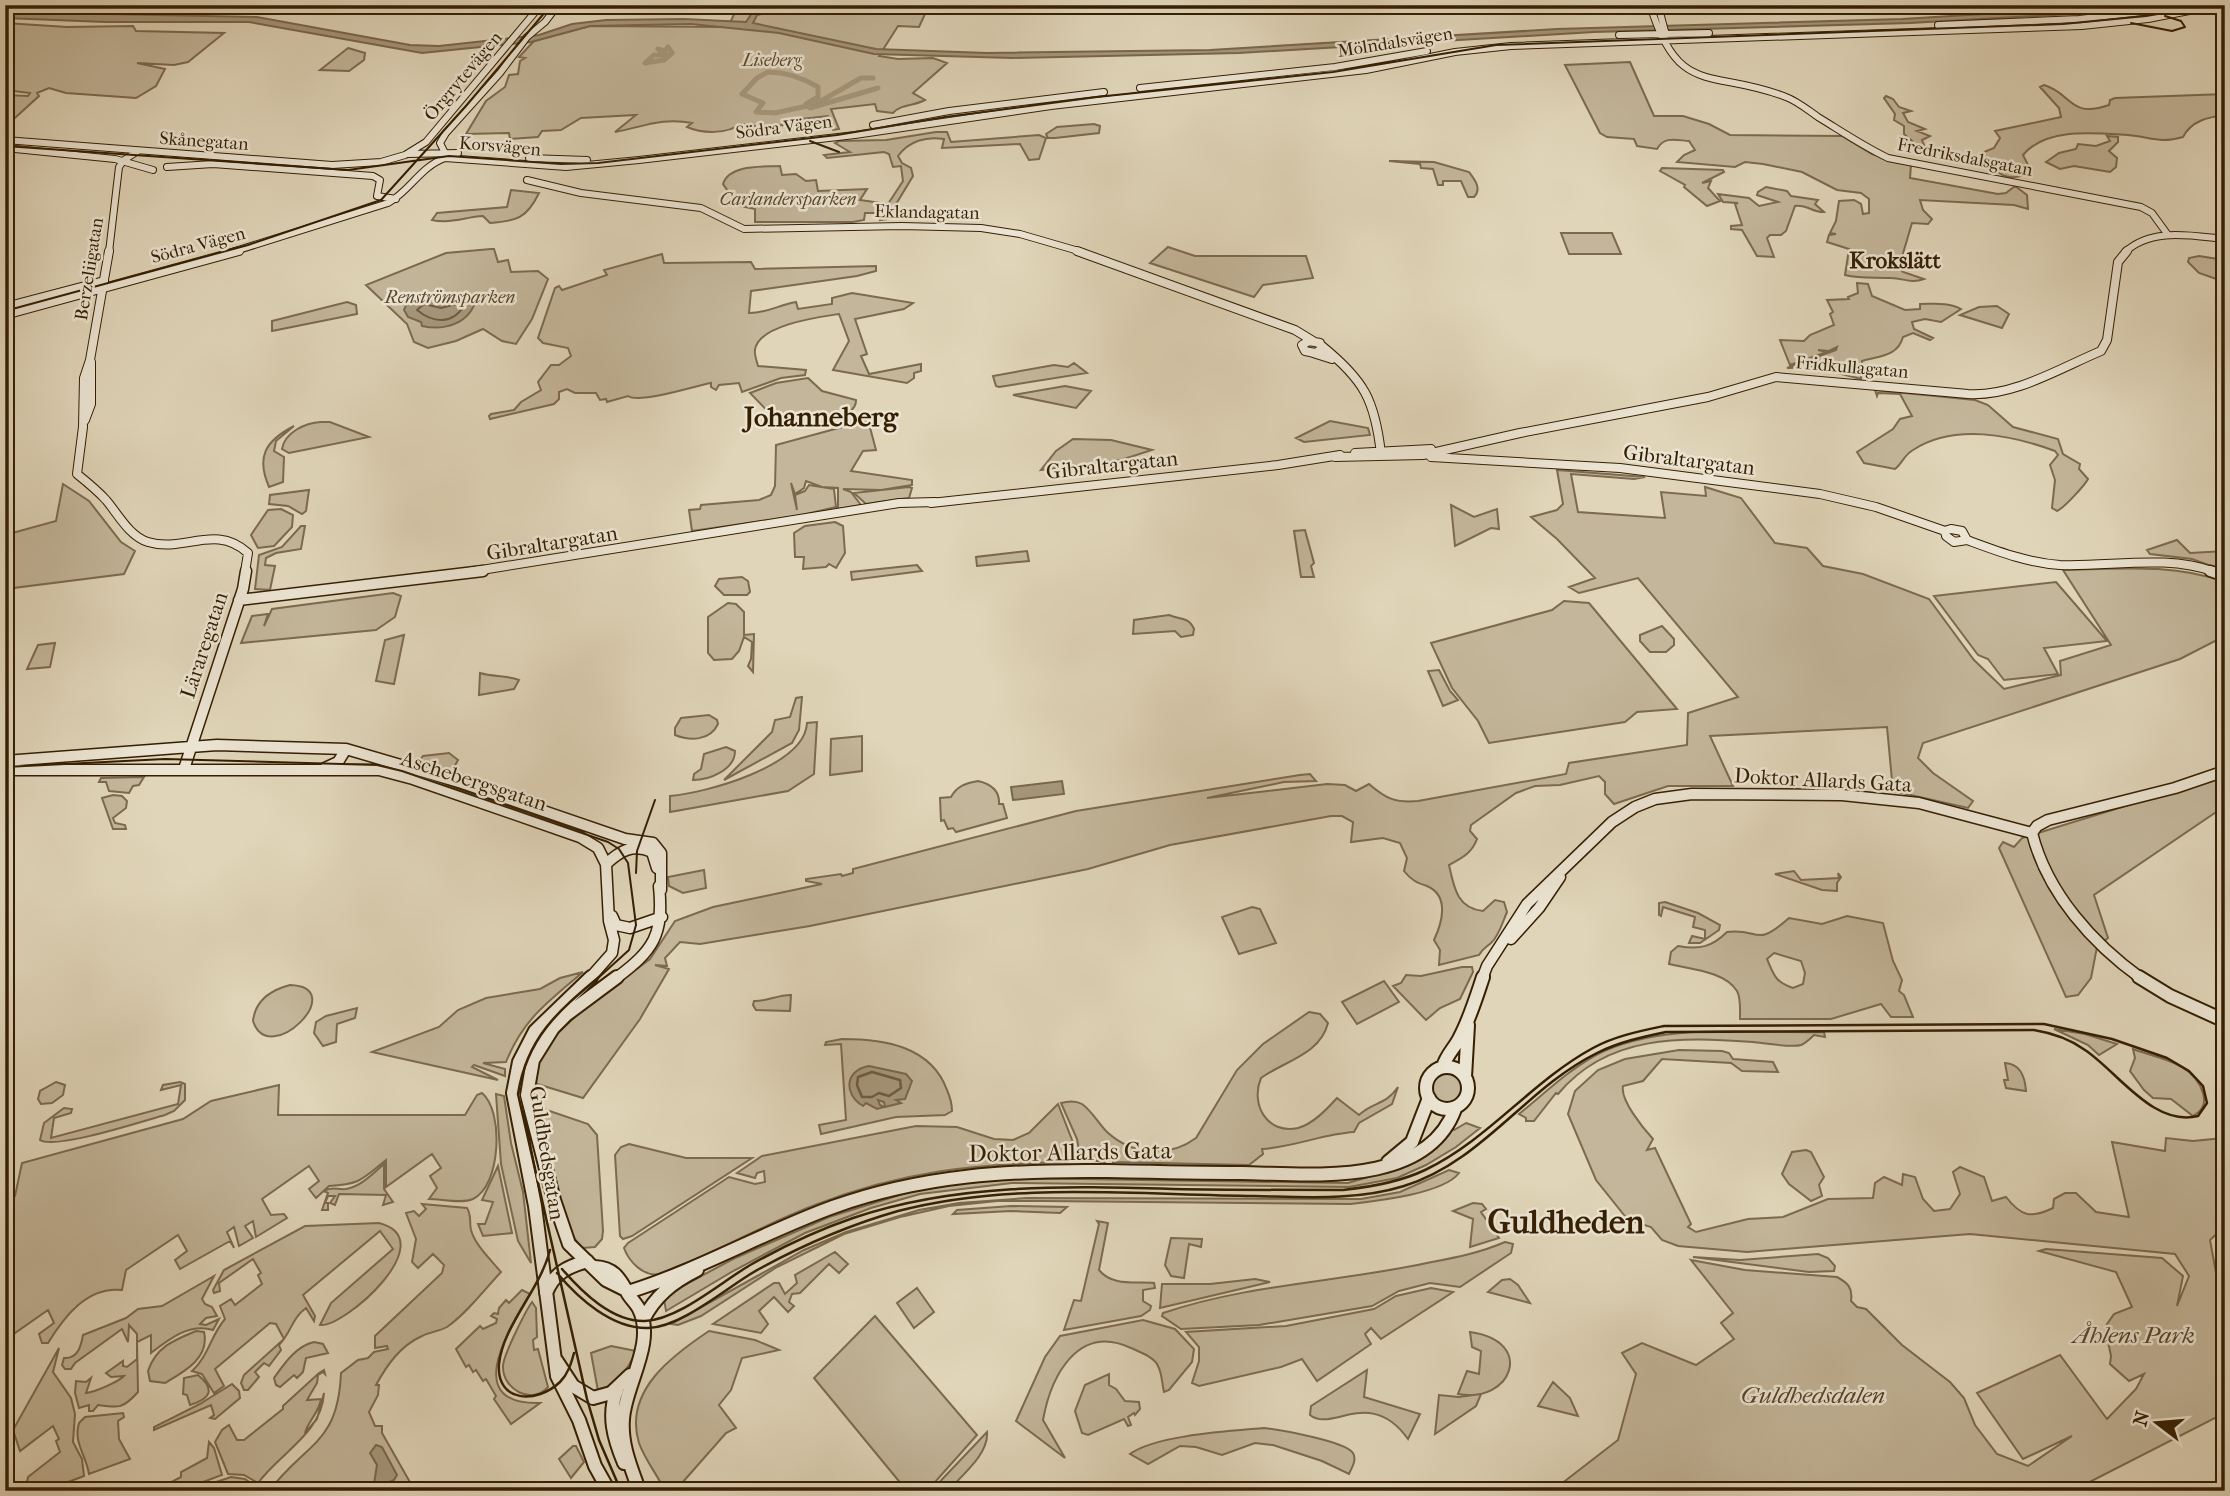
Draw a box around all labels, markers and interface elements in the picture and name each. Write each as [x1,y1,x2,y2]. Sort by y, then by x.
street label: Mölndalsvägen [1336,23,1455,62]
street label: Örgrytevägen [419,26,507,125]
park label: Liseberg [740,50,803,71]
street label: Södra Vägen [735,111,834,144]
street label: Skånegatan [159,128,250,155]
street label: Korsvägen [458,132,542,161]
street label: Fredriksdalsgatan [1895,134,2035,181]
park label: Carlandersparken [719,189,857,210]
street label: Eklandagatan [874,201,980,224]
street label: Berzeliigatan [71,216,108,322]
street label: Södra Vägen [149,223,248,268]
district label: Krokslätt [1849,247,1942,274]
park label: Renströmsparken [384,287,515,308]
street label: Fridkullagatan [1795,352,1910,383]
district label: Johanneberg [741,400,899,433]
street label: Gibraltargatan [1622,440,1756,480]
street label: Gibraltargatan [1045,446,1179,484]
street label: Gibraltargatan [485,521,619,565]
street label: Läraregatan [175,589,233,701]
street label: Aschebergsgatan [397,746,550,816]
street label: Doktor Allards Gata [1734,763,1913,797]
street label: Guldhedsgatan [525,1084,569,1222]
street label: Doktor Allards Gata [968,1136,1173,1168]
district label: Guldheden [1487,1203,1645,1242]
park label: Åhlens Park [2070,1321,2195,1349]
park label: Guldhedsdalen [1741,1381,1885,1409]
north arrow [2122,1388,2192,1458]
text: N [2129,1408,2154,1429]

